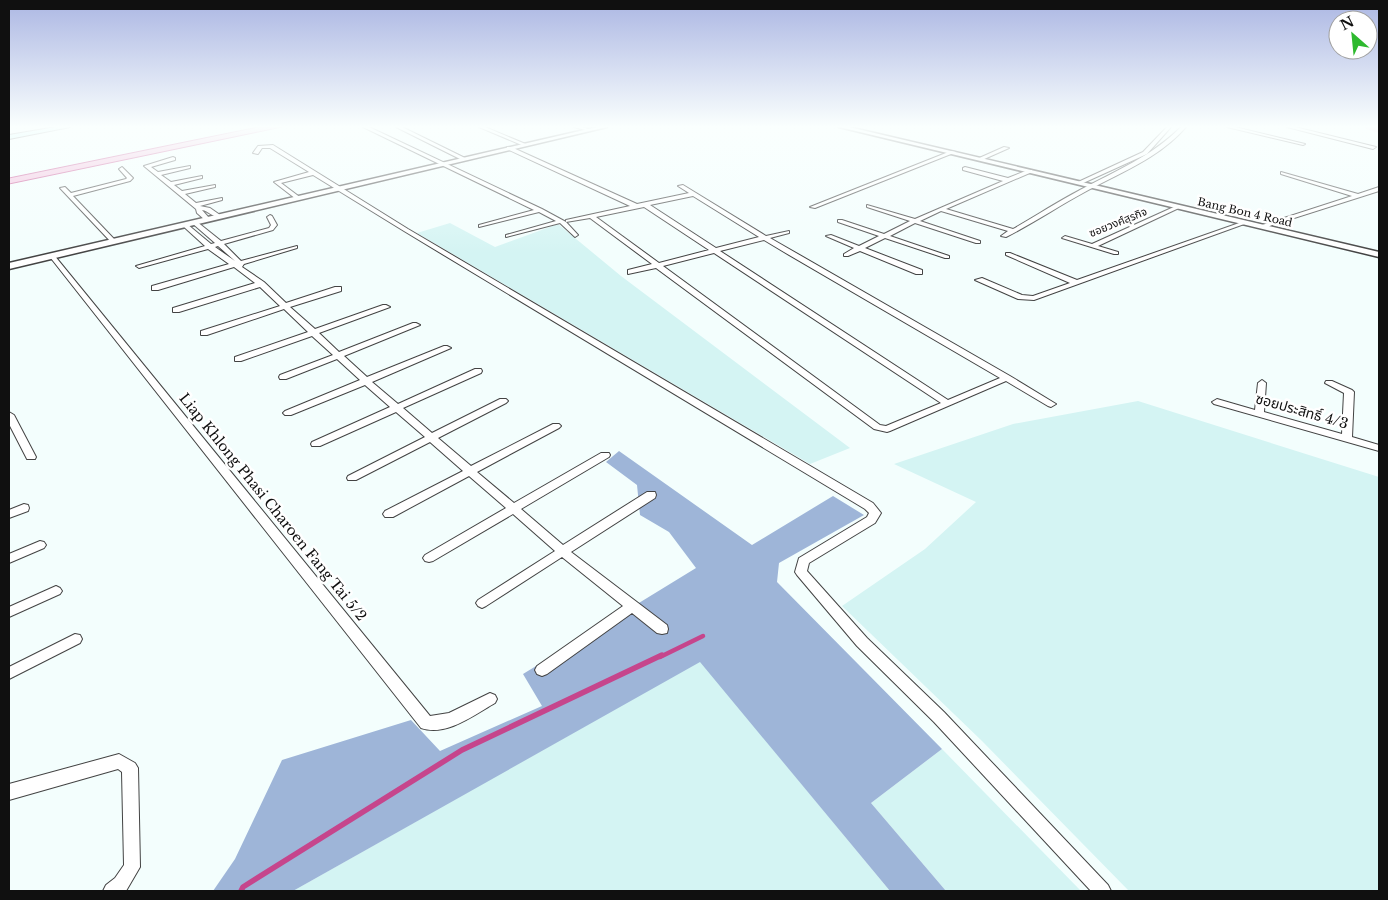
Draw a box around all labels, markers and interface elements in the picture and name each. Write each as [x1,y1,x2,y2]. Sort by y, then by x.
north arrow [1328,10,1378,60]
text: N [1337,12,1357,34]
street label: Bang Bon 4 Road [1196,194,1294,230]
street label: ซอยวงศ์สุรกิจ [1087,204,1149,240]
street label: Liap Khlong Phasi Charoen Fang Tai 5/2 [175,389,371,625]
street label: ซอยประสิทธิ์ 4/3 [1254,389,1350,433]

